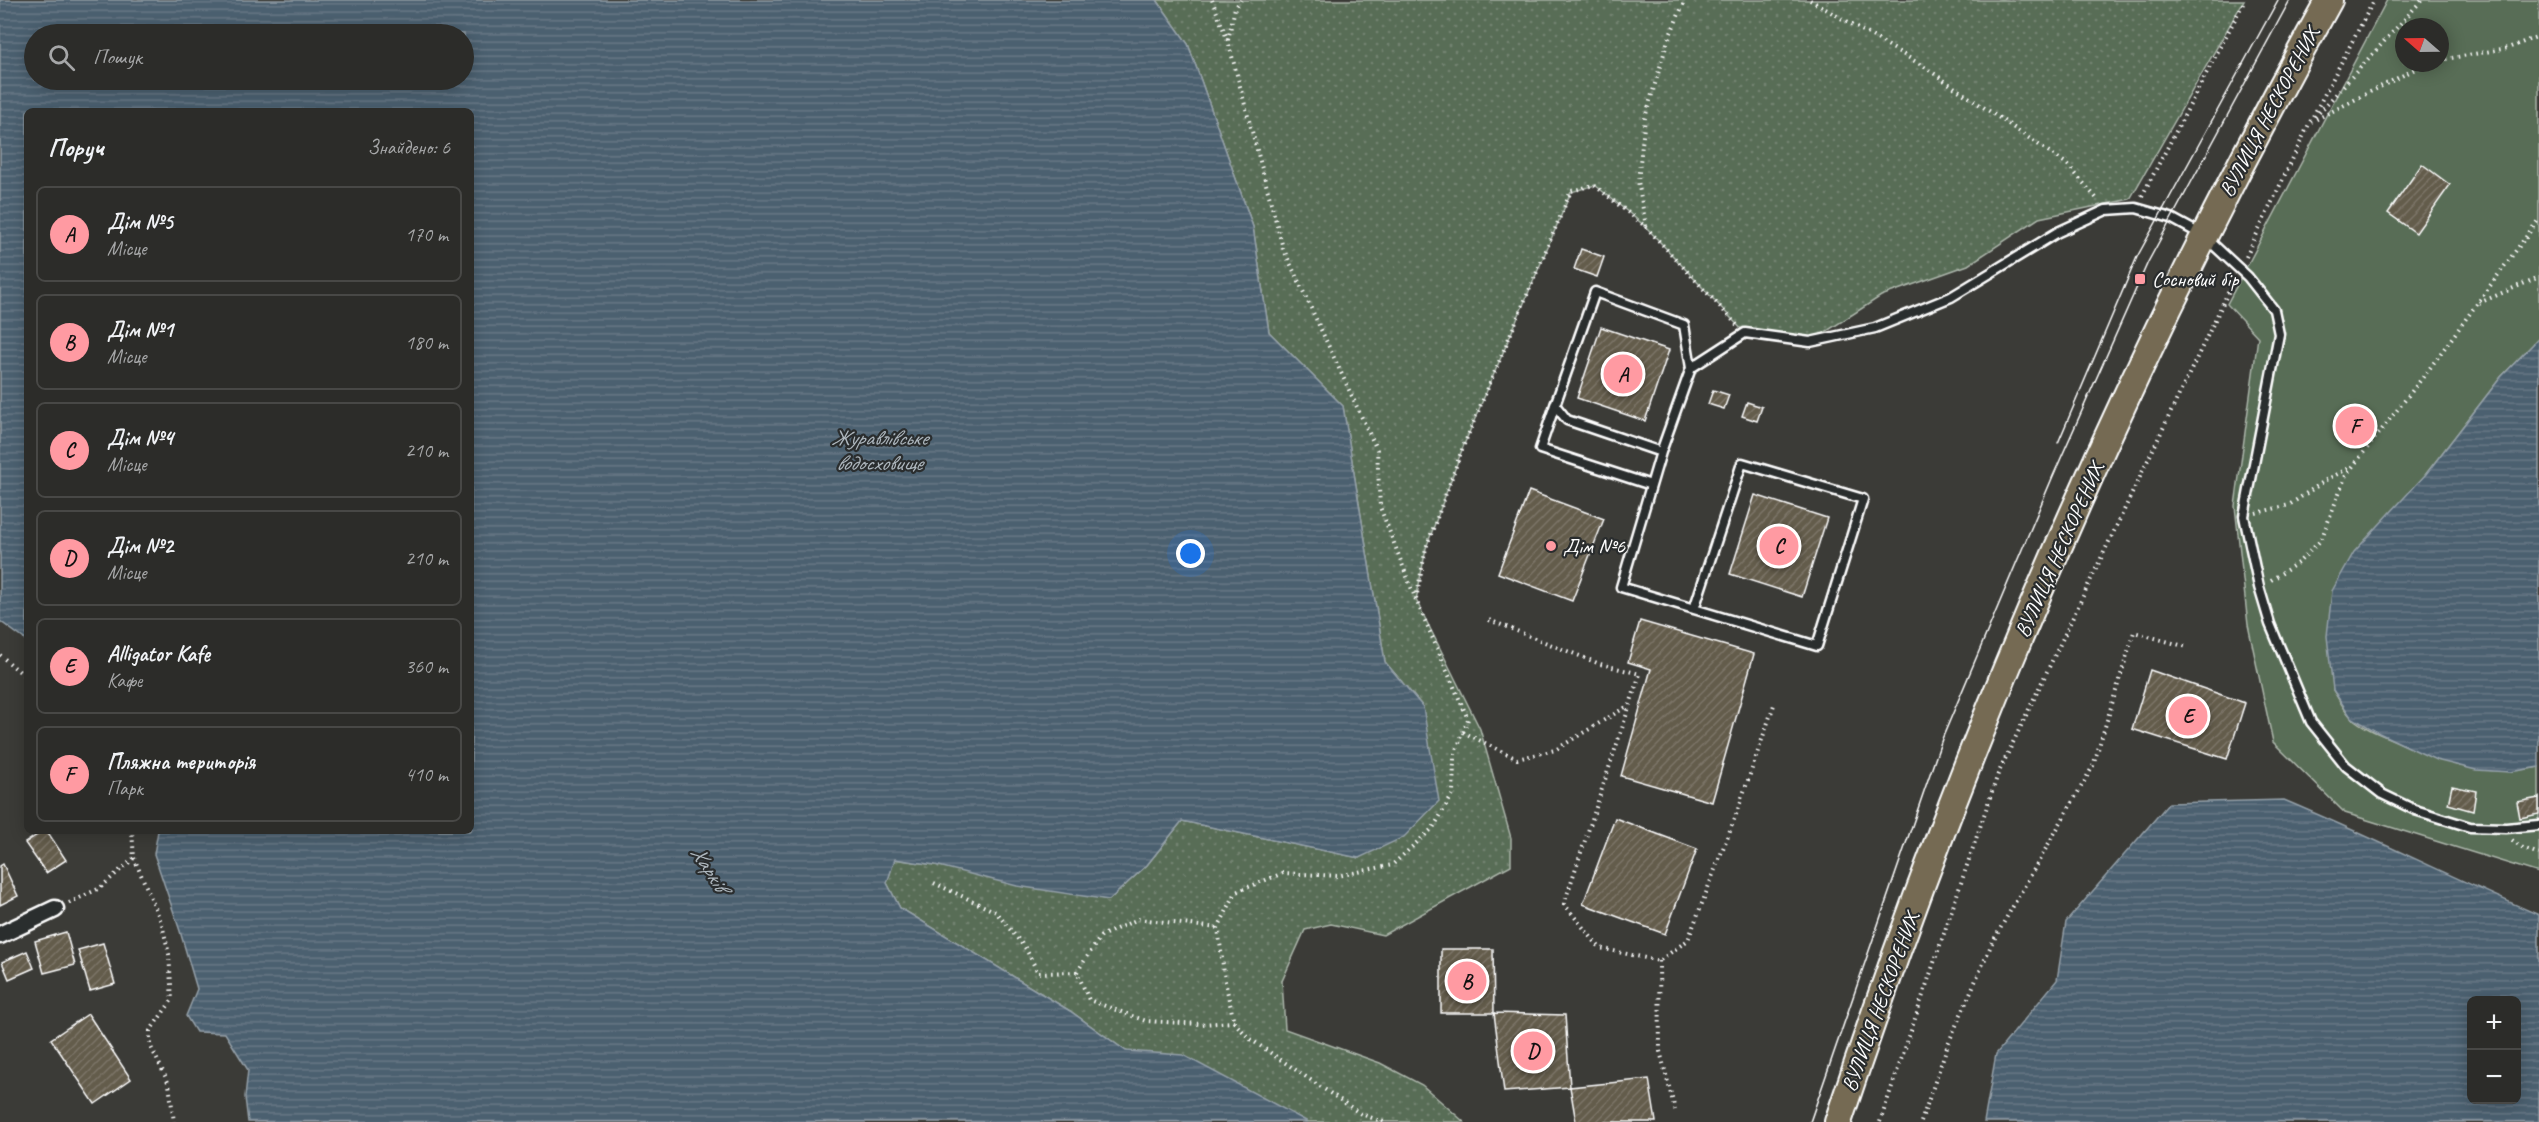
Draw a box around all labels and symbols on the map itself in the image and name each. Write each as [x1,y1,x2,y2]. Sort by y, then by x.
north arrow [2395,18,2449,72]
street label: ВУЛИЦЯ НЕСКОРЕНИХ [2213,20,2326,201]
place label: Сосновий бір [2152,266,2239,292]
marker: Сосновий бір [2133,272,2147,286]
pin: A [1604,352,1642,397]
pin: F [2336,404,2374,448]
water label: Журавлівське водосховище [831,424,931,477]
street label: ВУЛИЦЯ НЕСКОРЕНИХ [2009,456,2110,641]
pin: C [1760,524,1798,568]
place label: Дім №6 [1563,533,1625,559]
your location [1176,539,1205,568]
marker: Дім №6 [1544,539,1558,553]
pin: E [2168,694,2208,738]
water label: Харків [684,841,739,903]
street label: ВУЛИЦЯ НЕСКОРЕНИХ [1836,906,1925,1095]
pin: B [1448,958,1486,1004]
pin: D [1514,1028,1552,1074]

